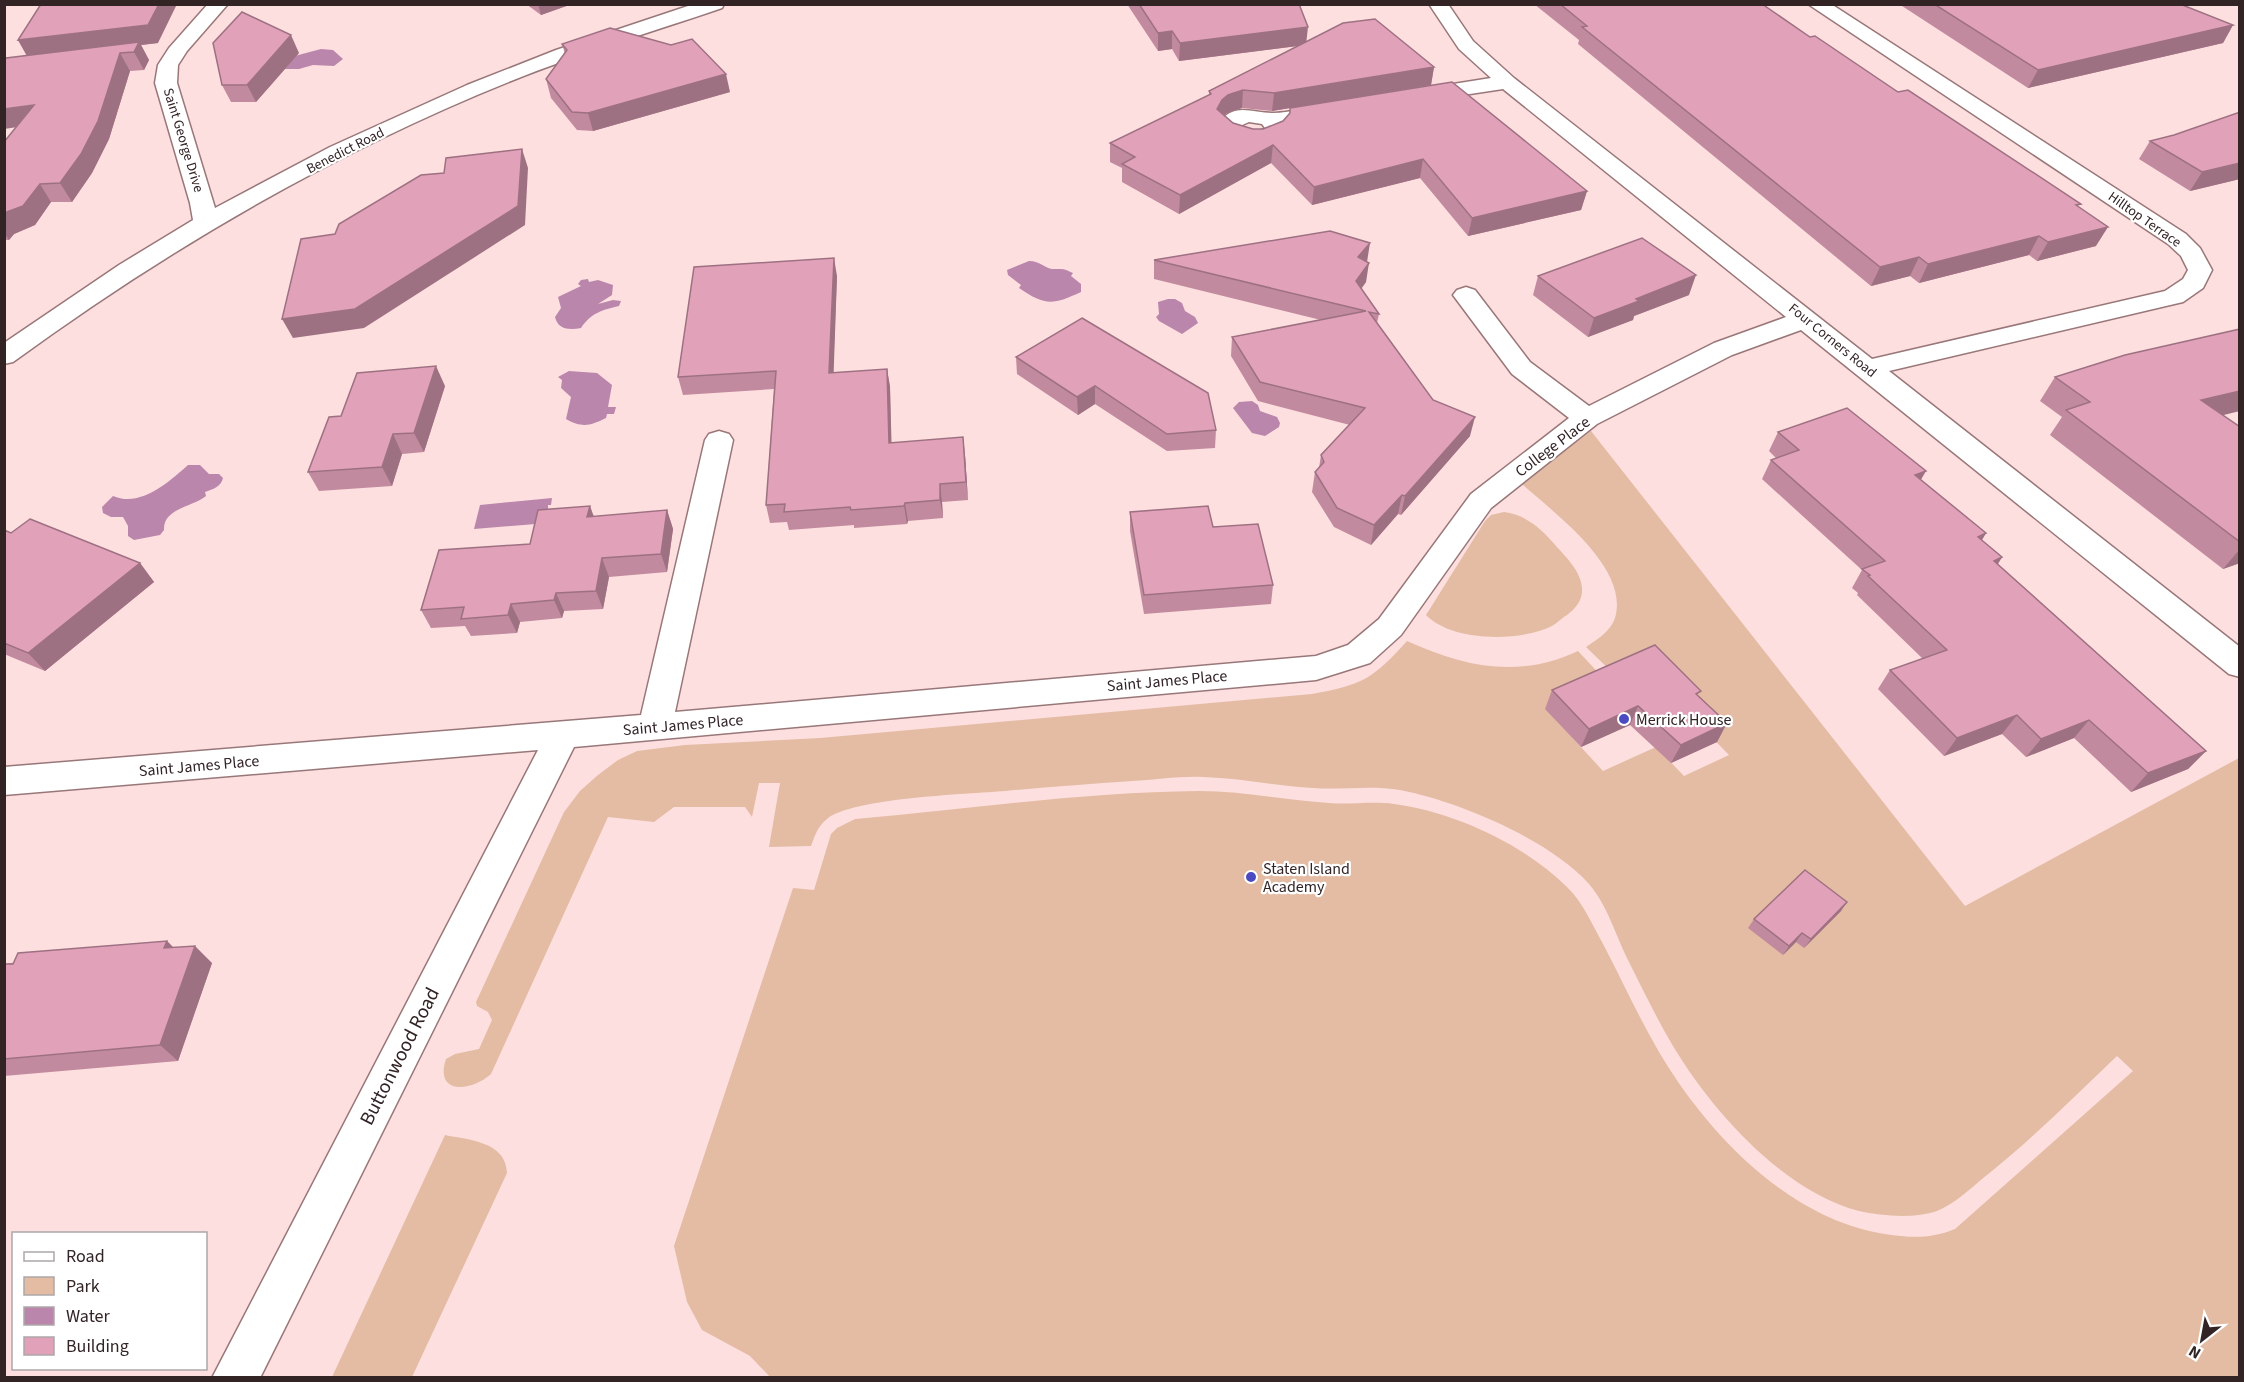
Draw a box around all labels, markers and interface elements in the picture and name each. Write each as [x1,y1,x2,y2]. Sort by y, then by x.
street label: Saint George Drive [158,86,208,195]
street label: Benedict Road [303,123,388,179]
street label: Hilltop Terrace [2104,187,2185,253]
street label: Four Corners Road [1784,299,1881,383]
street label: College Place [1511,411,1595,482]
street label: Saint James Place [1106,665,1228,697]
street label: Saint James Place [622,709,744,741]
place label: Merrick House [1636,709,1732,731]
marker: Merrick House [1617,712,1631,726]
street label: Saint James Place [138,750,260,782]
place label: Staten Island Academy [1263,858,1350,898]
marker: Staten Island Academy [1244,870,1258,884]
street label: Buttonwood Road [353,983,447,1130]
legend [12,1232,207,1370]
text: Road [66,1244,105,1269]
text: Park [66,1274,100,1299]
text: Water [66,1304,110,1329]
north arrow [2172,1310,2232,1370]
text: Building [66,1334,129,1359]
text: N [2185,1340,2205,1364]

